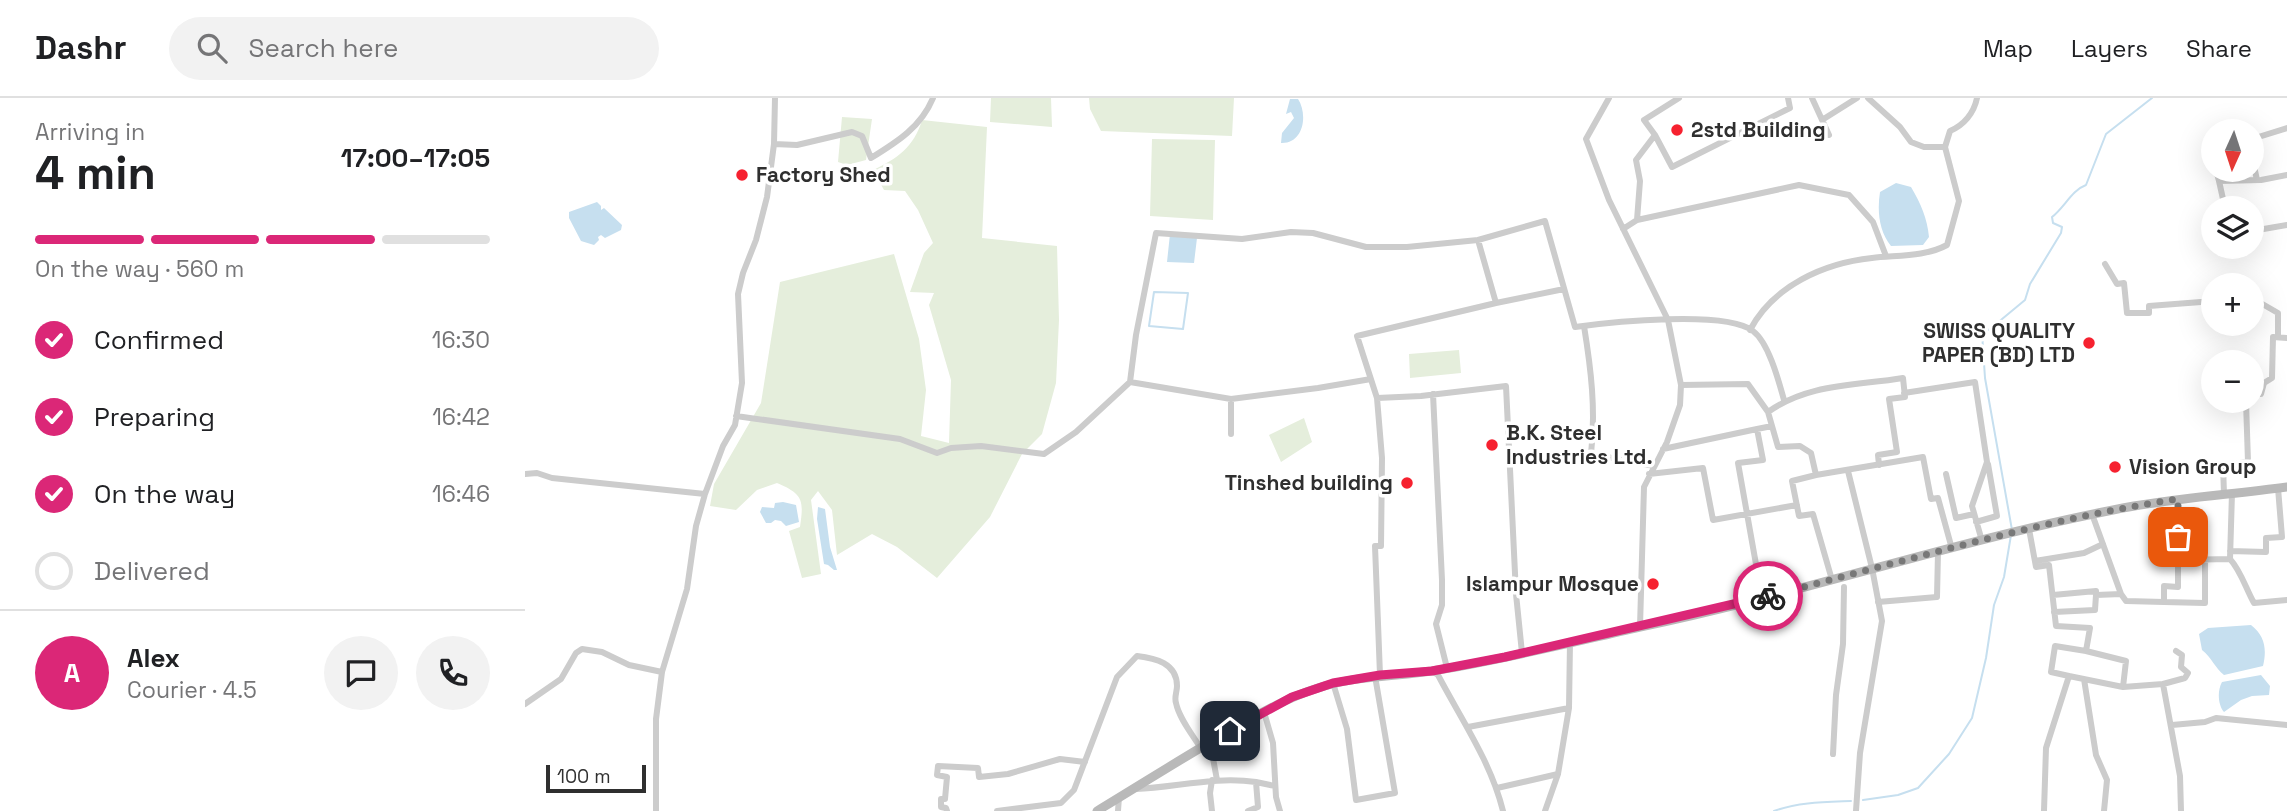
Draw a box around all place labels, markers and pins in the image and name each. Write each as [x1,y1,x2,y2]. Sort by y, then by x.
place label: 2std Building [1691,116,1826,143]
marker: 2std Building [1669,122,1685,138]
place label: Factory Shed [756,161,891,188]
marker: Factory Shed [734,167,750,183]
place label: SWISS QUALITY PAPER (BD) LTD [1922,317,2075,368]
marker: SWISS QUALITY PAPER (BD) LTD [2081,335,2097,351]
place label: B.K. Steel Industries Ltd. [1506,419,1653,470]
marker: B.K. Steel Industries Ltd. [1484,437,1500,453]
place label: Vision Group [2129,453,2256,480]
marker: Vision Group [2107,459,2123,475]
place label: Tinshed building [1225,469,1393,496]
marker: Tinshed building [1399,475,1415,491]
pin [2148,507,2208,567]
place label: Islampur Mosque [1466,570,1639,597]
marker: Islampur Mosque [1645,576,1661,592]
pin [1200,701,1260,761]

